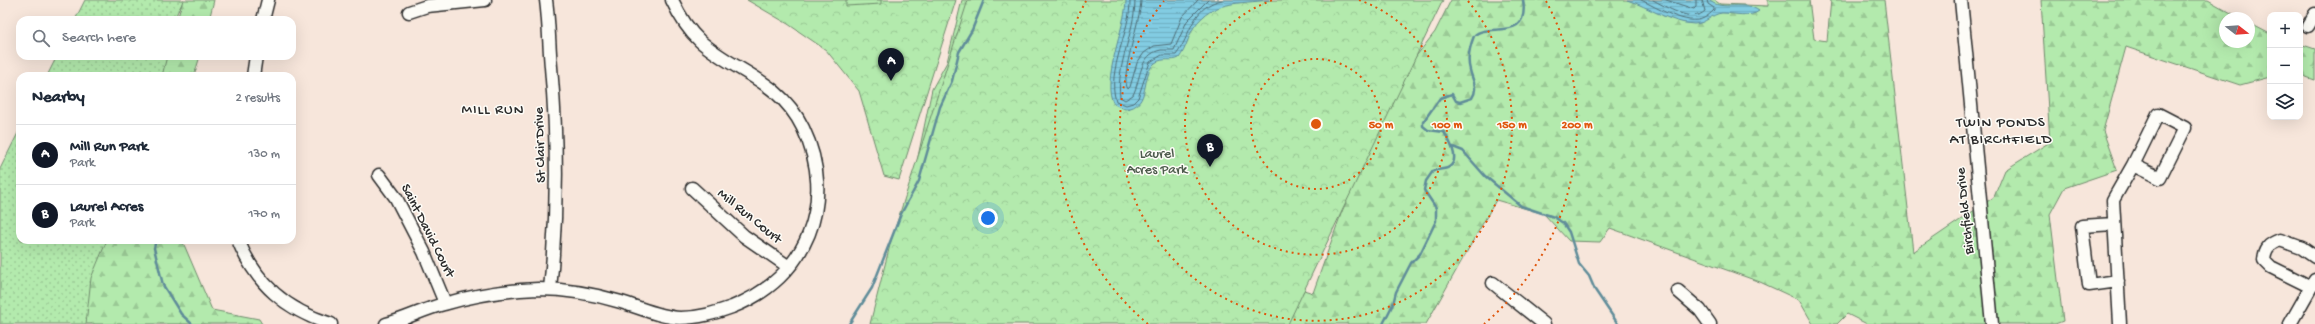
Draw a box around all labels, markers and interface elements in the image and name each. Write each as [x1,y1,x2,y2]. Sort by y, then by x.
north arrow [2219,12,2255,48]
map controls [2267,12,2303,120]
button: + [2267,12,2303,48]
search box [16,16,296,60]
icon: search [30,27,52,49]
text: Search here [62,29,136,47]
pin: A [878,48,904,81]
button: − [2267,48,2303,84]
button: layers [2267,84,2303,120]
text: Nearby [32,88,85,108]
text: 2 results [235,91,280,106]
district label: MILL RUN [462,101,524,119]
street label: St Clair Drive [531,106,551,183]
district label: TWIN PONDS AT BIRCHFIELD [1950,114,2052,149]
centre of rings [1309,117,1323,131]
text: 50 m [1369,119,1394,133]
text: 100 m [1431,119,1462,133]
text: 150 m [1496,119,1527,133]
text: 200 m [1562,119,1593,133]
pin: B [1197,134,1223,167]
text: Mill Run Park [70,138,148,156]
park label: Laurel Acres Park [1127,146,1189,179]
text: A [41,147,49,162]
text: 130 m [248,147,280,162]
text: Park [70,156,95,171]
street label: Birchfield Drive [1953,166,1979,256]
street label: Saint David Court [396,181,458,282]
street label: Mill Run Court [713,186,786,249]
text: Laurel Acres [70,198,143,216]
text: B [42,207,48,222]
text: 170 m [248,207,280,222]
your location [978,208,998,228]
text: Park [70,216,95,231]

